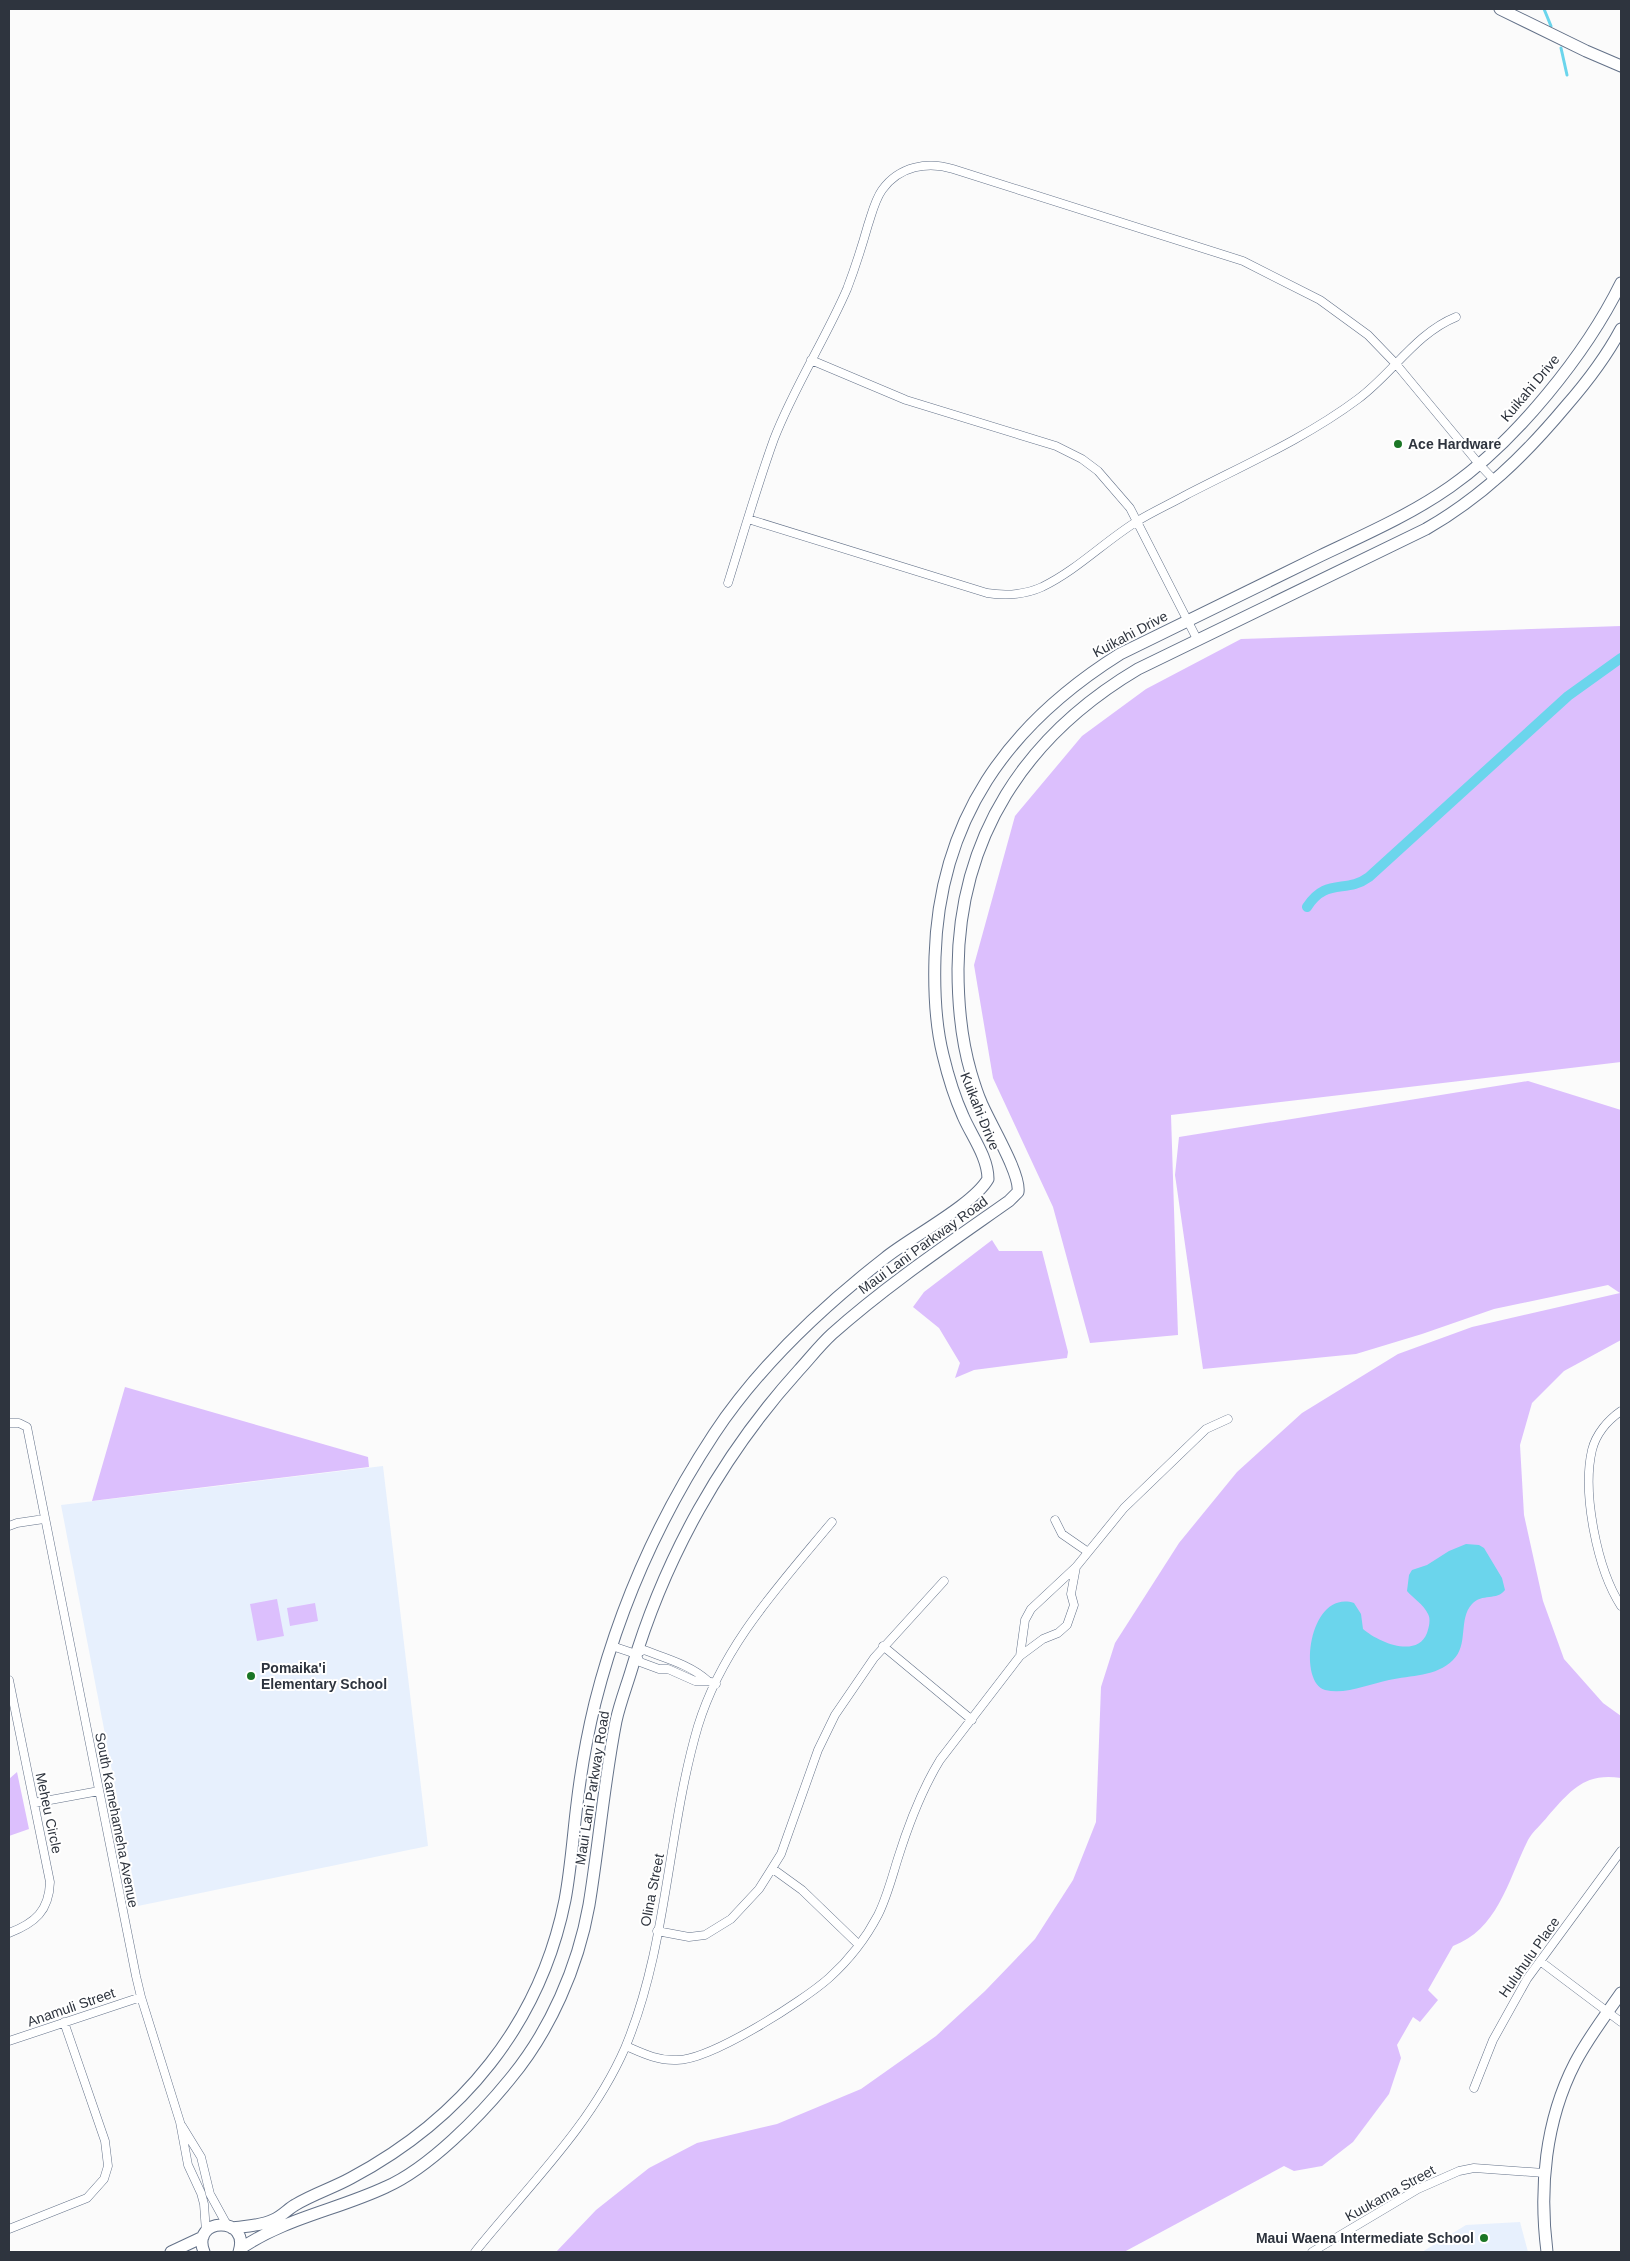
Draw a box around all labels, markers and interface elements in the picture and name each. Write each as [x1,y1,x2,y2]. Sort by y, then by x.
street label: Kuikahi Drive [1497,351,1563,425]
place label: Ace Hardware [1408,436,1502,452]
marker: Ace Hardware [1392,438,1404,450]
street label: Kuikahi Drive [1090,607,1170,660]
street label: Kuikahi Drive [957,1070,1003,1152]
street label: Maui Lani Parkway Road [855,1193,991,1297]
place label: Pomaika'i Elementary School [261,1660,387,1692]
marker: Pomaika'i Elementary School [245,1670,257,1682]
street label: Maui Lani Parkway Road [572,1710,612,1866]
street label: South Kamehameha Avenue [92,1731,142,1909]
street label: Meheu Circle [33,1771,65,1855]
street label: Olina Street [637,1852,667,1928]
street label: Huluhulu Place [1495,1914,1563,2000]
street label: Anamuli Street [25,1984,117,2030]
street label: Kuukama Street [1342,2162,1438,2224]
place label: Maui Waena Intermediate School [1256,2230,1474,2246]
marker: Maui Waena Intermediate School [1478,2232,1490,2244]

